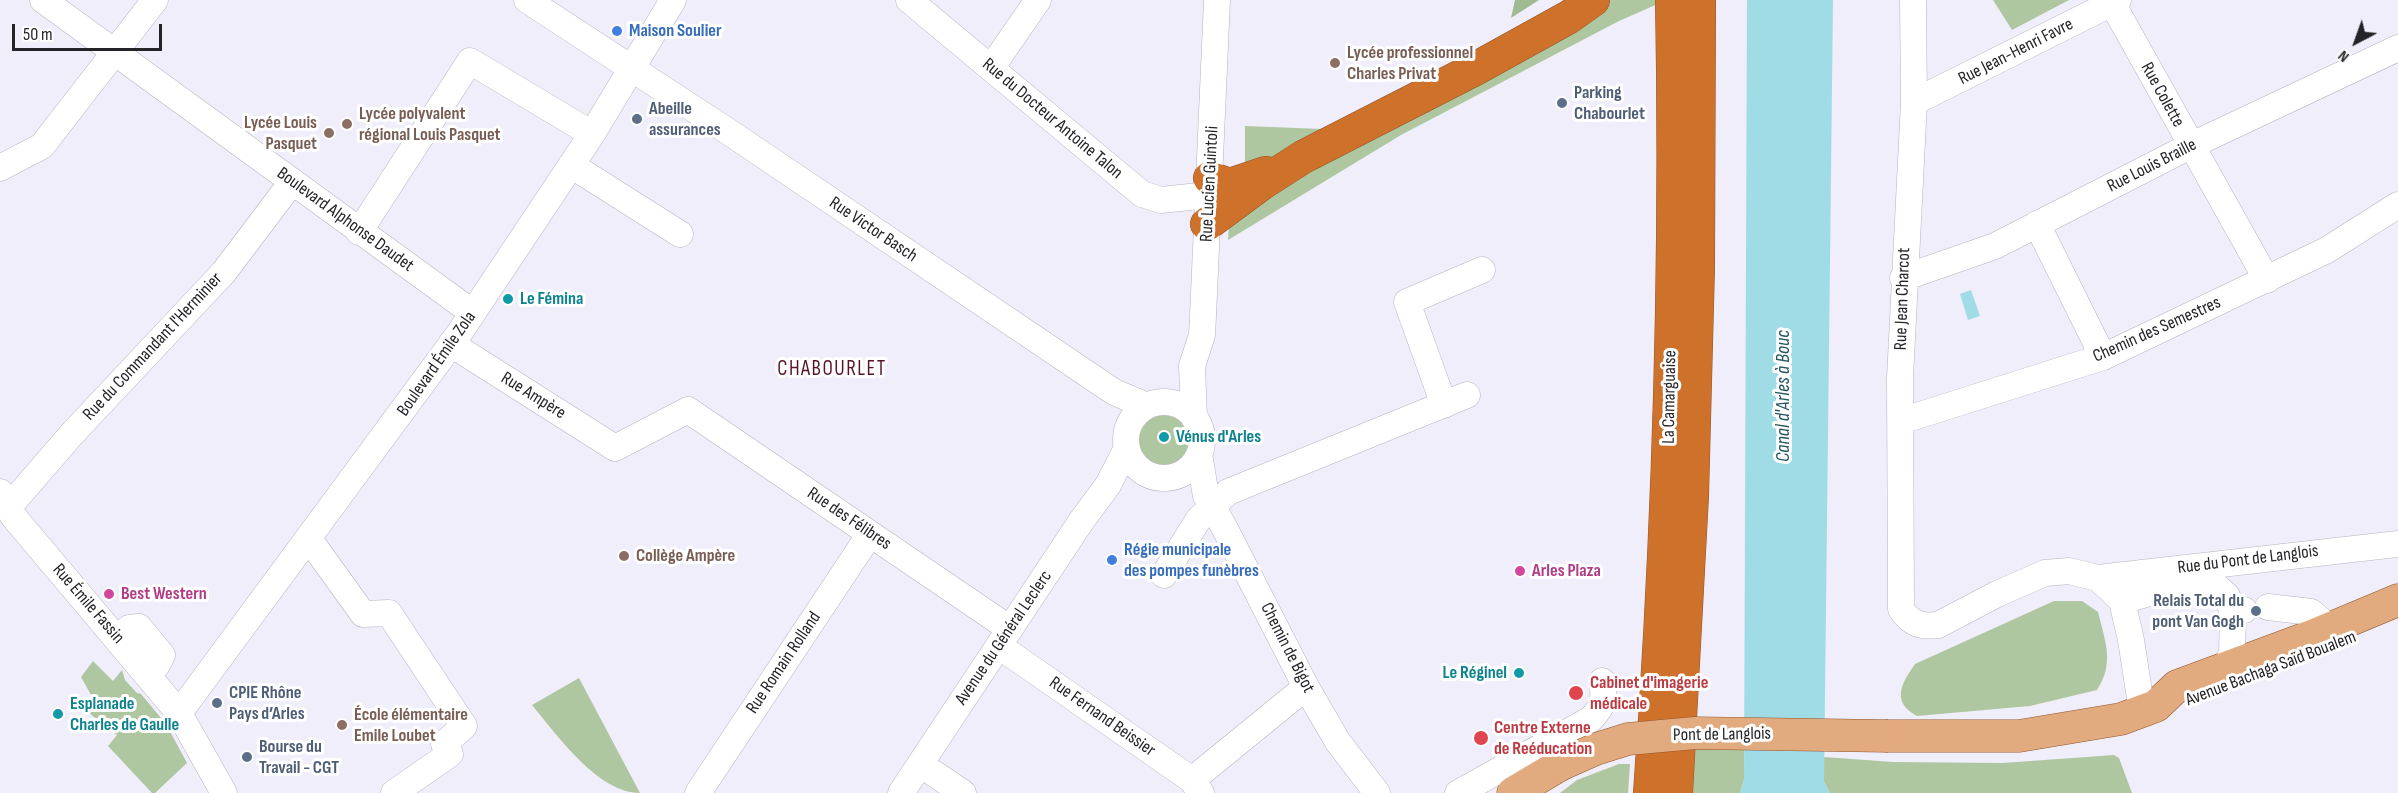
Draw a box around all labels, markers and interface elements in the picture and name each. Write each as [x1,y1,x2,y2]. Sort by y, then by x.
scale bar [15,12,165,50]
north arrow [2326,12,2386,72]
street label: Rue Jean-Henri Favre [1955,14,2077,90]
place label: Maison Soulier [629,20,722,42]
text: 50 m [23,24,53,45]
marker: Maison Soulier [610,24,624,38]
place label: Lycée professionnel Charles Privat [1347,42,1473,84]
text: N [2334,46,2353,66]
street label: Rue du Docteur Antoine Talon [977,54,1127,184]
marker: Lycée professionnel Charles Privat [1328,56,1342,70]
street label: Rue Colette [2135,59,2189,131]
place label: Parking Chabourlet [1574,82,1645,124]
marker: Parking Chabourlet [1555,96,1569,110]
place label: Abeille assurances [649,98,721,140]
place label: Lycée polyvalent régional Louis Pasquet [359,103,501,146]
place label: Lycée Louis Pasquet [244,112,317,154]
marker: Abeille assurances [630,112,644,126]
marker: Lycée polyvalent régional Louis Pasquet [340,117,354,131]
street label: Rue Lucien Guintoli [1196,125,1224,243]
marker: Lycée Louis Pasquet [322,126,336,140]
street label: Rue Louis Braille [2104,134,2200,198]
street label: Boulevard Alphonse Daudet [272,163,418,277]
street label: Rue Victor Basch [825,193,921,267]
street label: Rue Jean Charcot [1890,247,1916,351]
street label: Rue du Commandant l'Herminier [79,269,227,425]
place label: Le Fémina [520,288,583,310]
marker: Le Fémina [501,292,515,306]
street label: Chemin des Semestres [2090,292,2224,368]
street label: Boulevard Émile Zola [393,307,481,421]
water label: Canal d'Arles à Bouc [1772,330,1796,462]
street label: La Camarguaise [1658,350,1682,444]
district label: CHABOURLET [777,357,887,383]
street label: Rue Ampère [497,368,569,424]
place label: Vénus d'Arles [1176,426,1261,448]
marker: Vénus d'Arles [1157,430,1171,444]
street label: Rue des Félibres [803,483,895,555]
place label: Régie municipale des pompes funèbres [1124,539,1259,582]
street label: Rue du Pont de Langlois [2176,541,2320,579]
place label: Collège Ampère [636,545,735,567]
marker: Collège Ampère [617,549,631,563]
marker: Régie municipale des pompes funèbres [1105,553,1119,567]
street label: Rue Émile Fassin [47,560,129,648]
place label: Arles Plaza [1532,560,1601,582]
marker: Arles Plaza [1513,564,1527,578]
street label: Avenue du Général Leclerc [951,567,1057,709]
place label: Best Western [121,583,207,605]
marker: Best Western [102,587,116,601]
place label: Relais Total du pont Van Gogh [2152,590,2244,632]
street label: Chemin de Bigot [1255,599,1319,697]
marker: Relais Total du pont Van Gogh [2249,604,2263,618]
street label: Rue Romain Rolland [742,608,826,718]
street label: Avenue Bachaga Saïd Boualem [2183,627,2359,711]
place label: Le Réginel [1443,662,1507,684]
marker: Le Réginel [1512,666,1526,680]
street label: Rue Fernand Beissier [1045,672,1159,762]
place label: Cabinet d'imagerie médicale [1590,672,1708,714]
place label: CPIE Rhône Pays d’Arles [229,682,305,724]
marker: Cabinet d'imagerie médicale [1567,684,1585,702]
place label: Esplanade Charles de Gaulle [70,693,179,736]
marker: CPIE Rhône Pays d’Arles [210,696,224,710]
place label: École élémentaire Emile Loubet [354,704,468,746]
marker: Esplanade Charles de Gaulle [51,707,65,721]
place label: Centre Externe de Reéducation [1494,717,1592,760]
marker: École élémentaire Emile Loubet [335,718,349,732]
street label: Pont de Langlois [1673,723,1771,747]
marker: Centre Externe de Reéducation [1472,729,1490,747]
place label: Bourse du Travail - CGT [259,736,339,778]
marker: Bourse du Travail - CGT [240,750,254,764]

